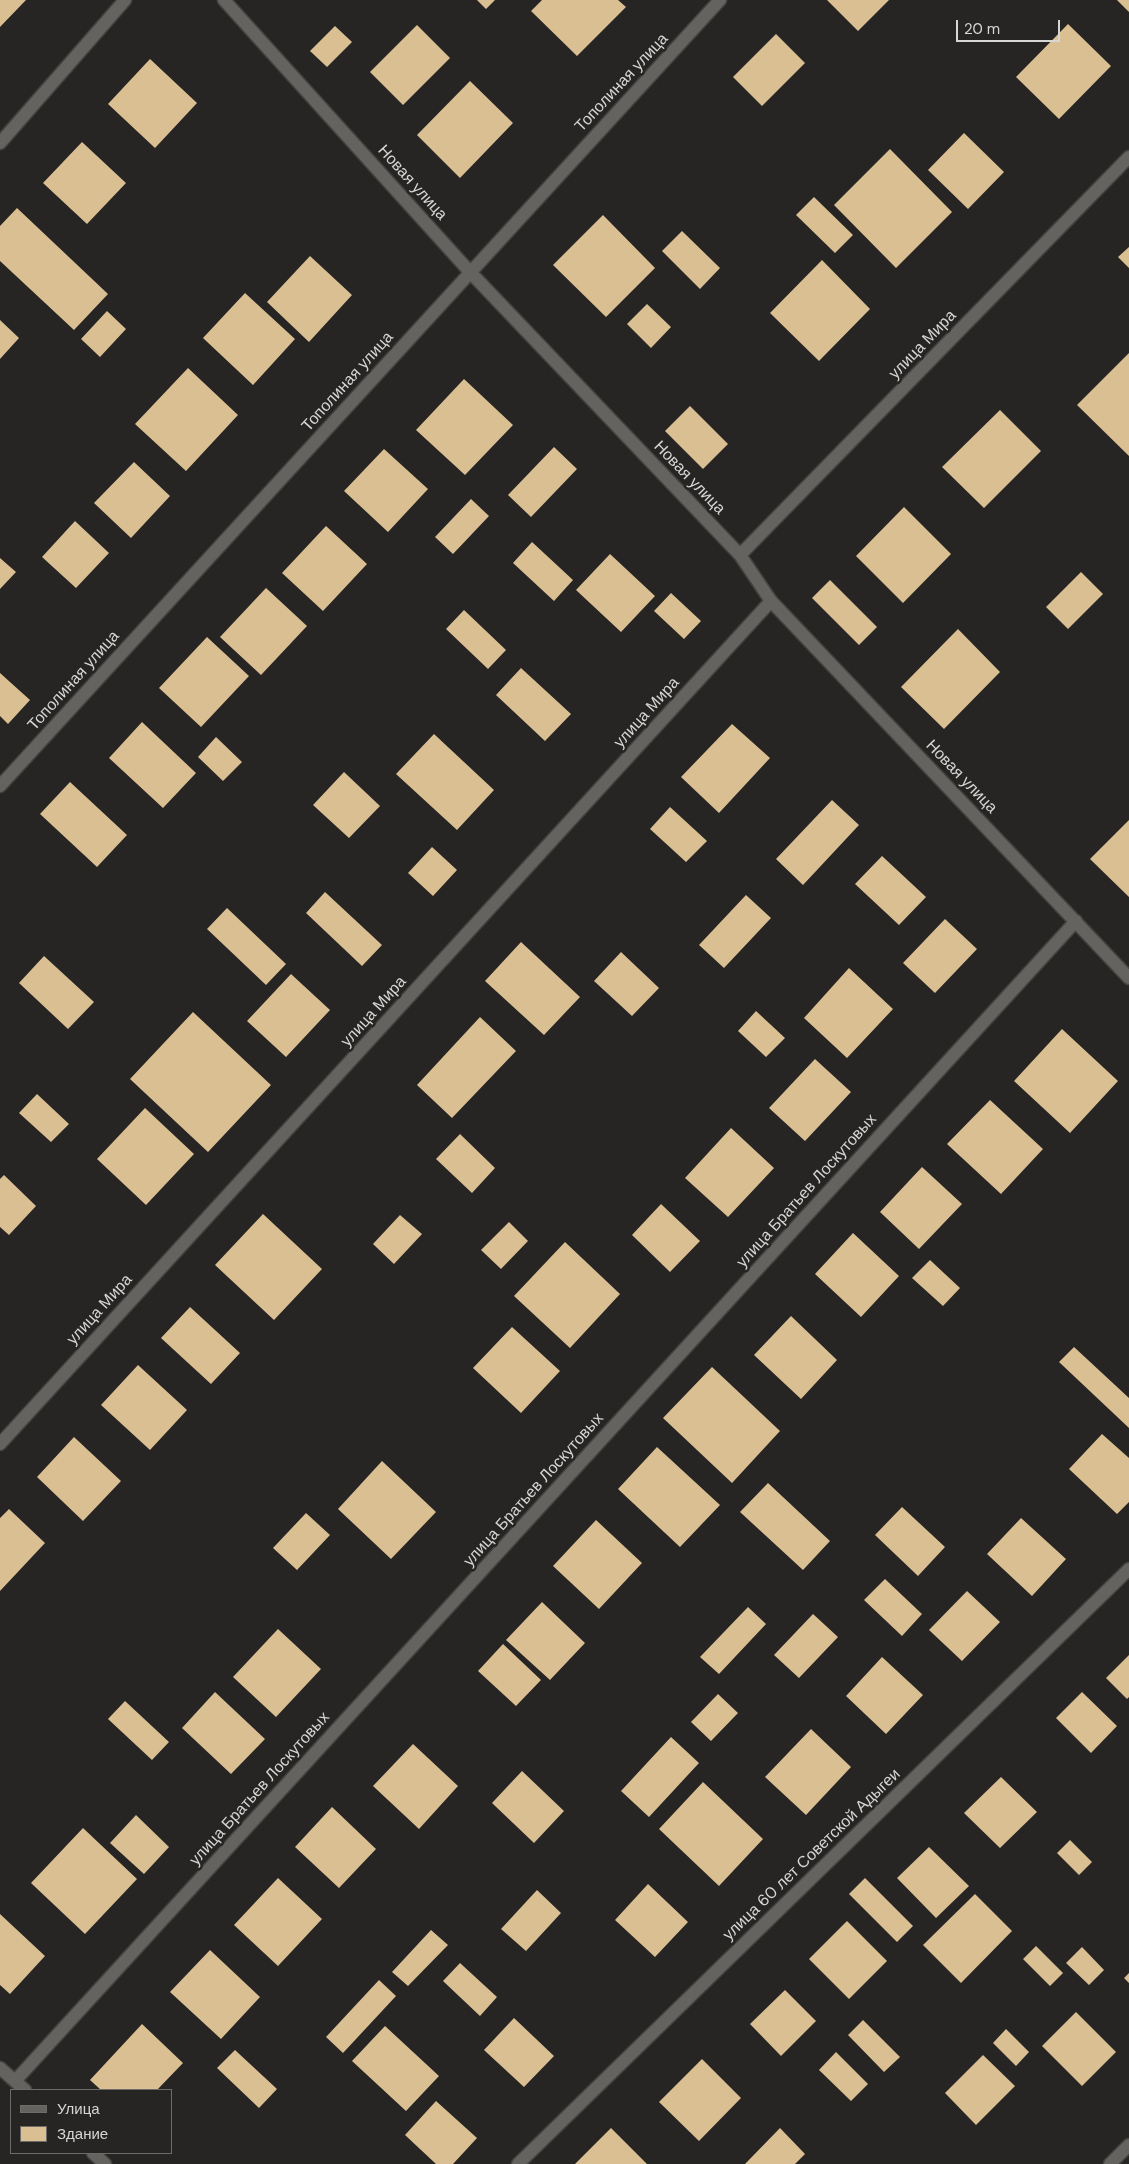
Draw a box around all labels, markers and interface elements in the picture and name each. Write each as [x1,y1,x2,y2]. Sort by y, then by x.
scale bar [959,10,1063,42]
text: 20 m [964,19,1000,39]
street label: Тополиная улица [571,30,673,136]
street label: Новая улица [373,141,451,225]
street label: улица Мира [885,307,961,383]
street label: Тополиная улица [298,328,398,436]
street label: Новая улица [649,437,729,519]
street label: Тополиная улица [24,627,124,735]
street label: улица Мира [610,674,684,752]
street label: Новая улица [921,736,1001,818]
street label: улица Мира [337,973,411,1051]
street label: улица Братьев Лоскутовых [733,1110,881,1272]
street label: улица Мира [63,1271,137,1349]
street label: улица Братьев Лоскутовых [460,1409,608,1571]
street label: улица Братьев Лоскутовых [186,1708,334,1870]
street label: улица 60 лет Советской Адыгеи [719,1765,905,1945]
legend [10,2089,172,2154]
text: Улица [57,2099,100,2119]
text: Здание [57,2124,108,2144]

